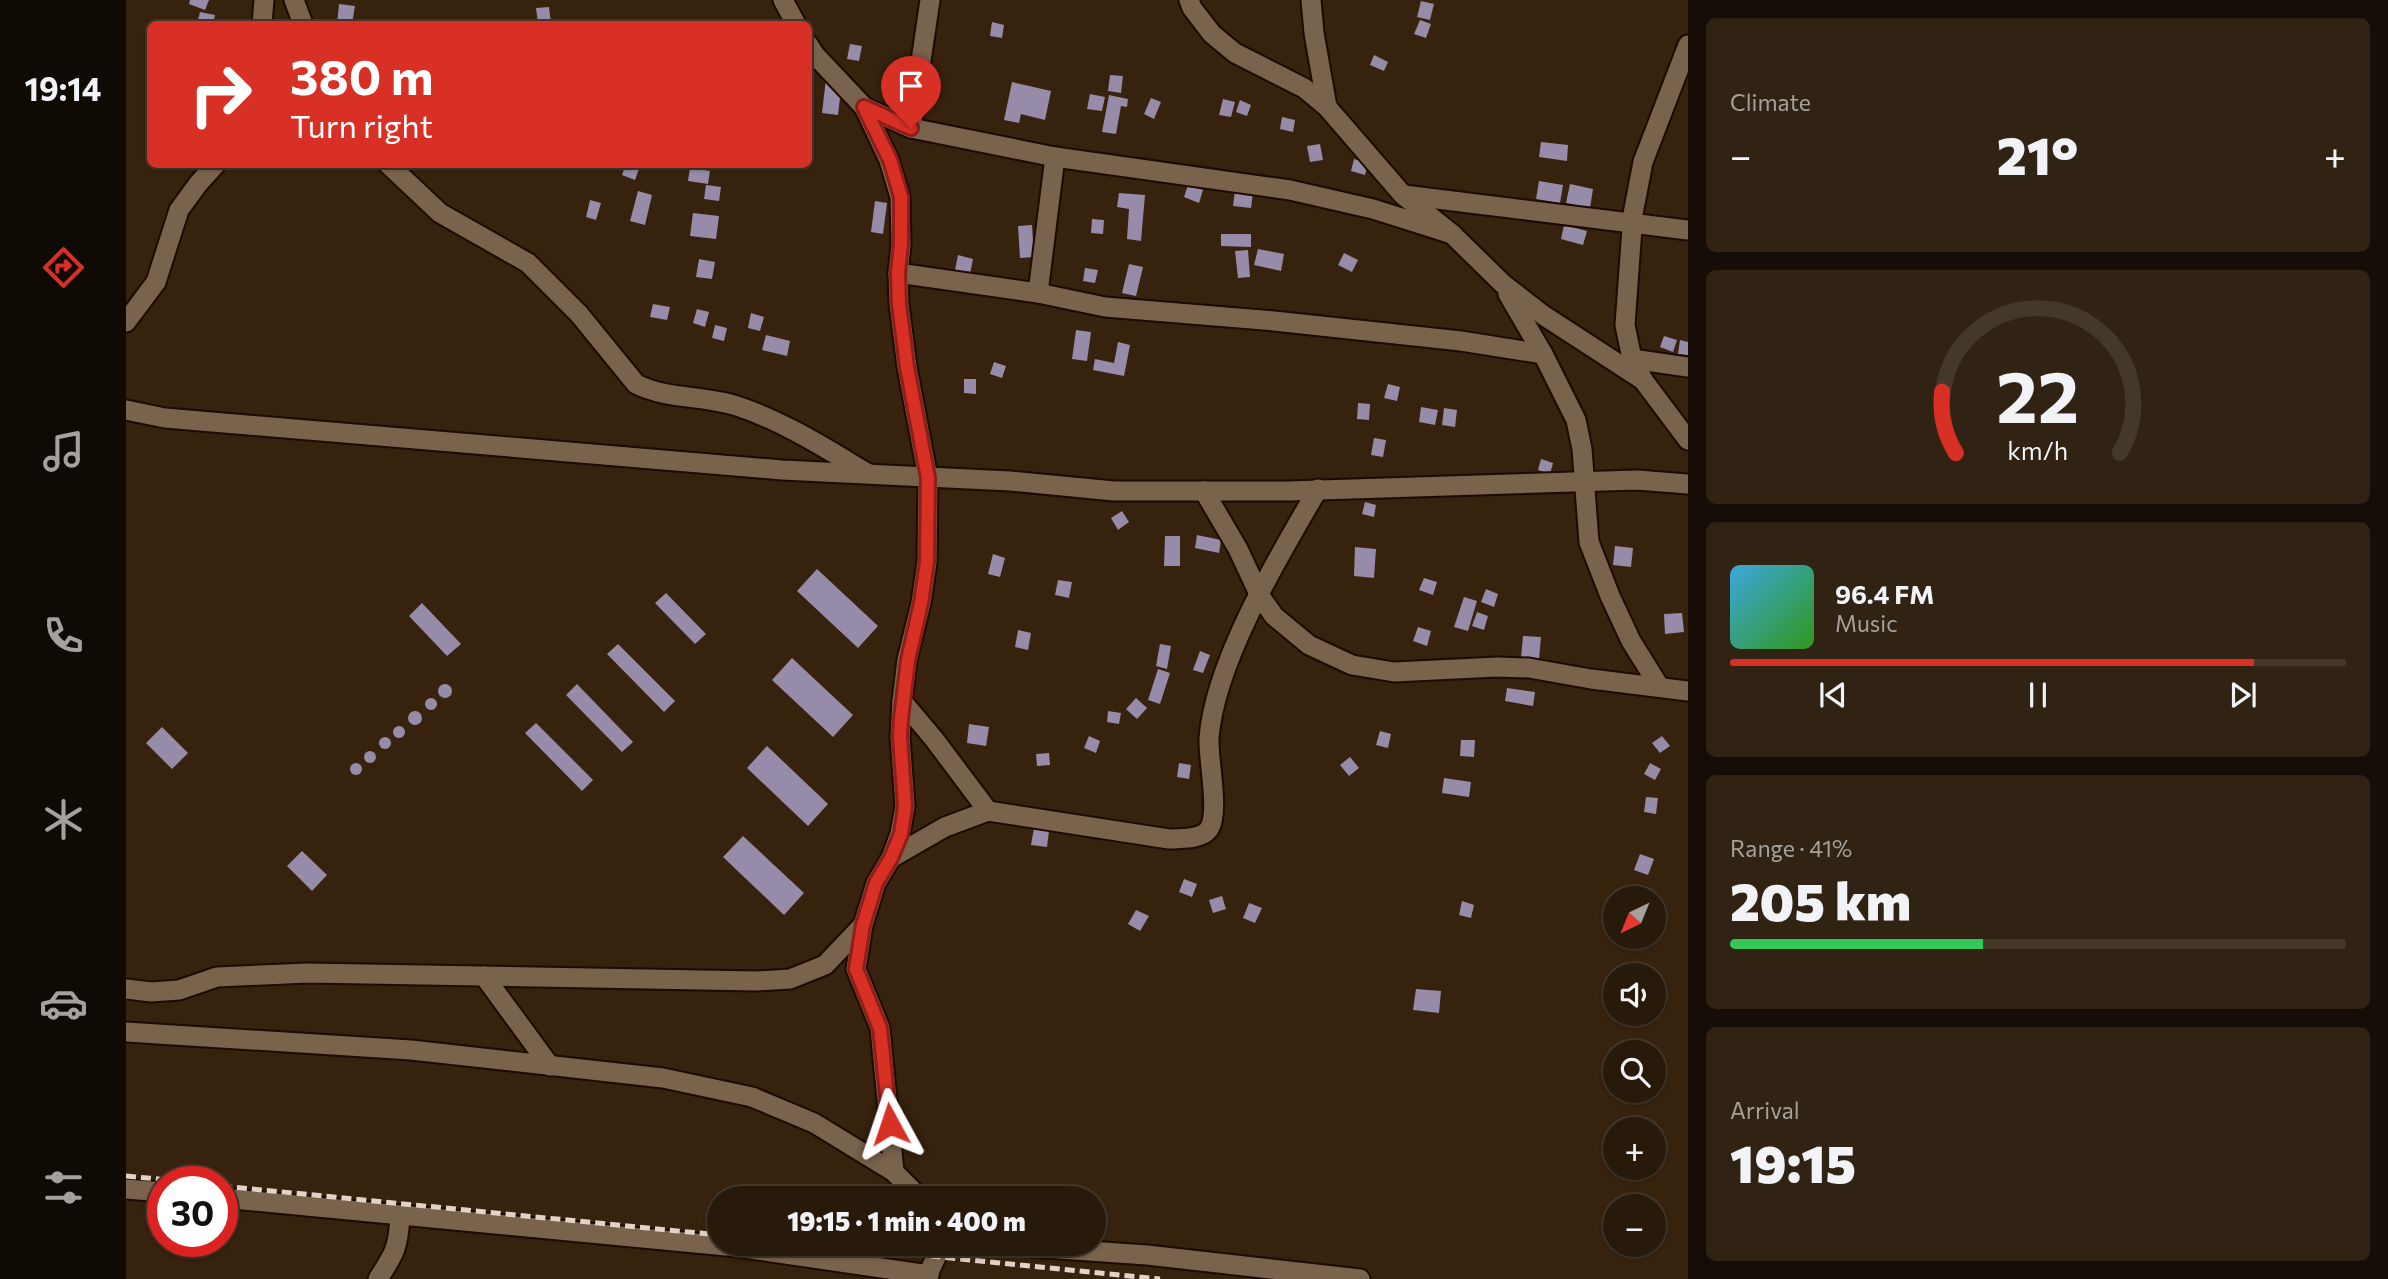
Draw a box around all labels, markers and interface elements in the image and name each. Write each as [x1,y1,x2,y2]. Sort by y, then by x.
text: 380 m [290,45,434,105]
icon: right [175,49,266,140]
pin [881,56,941,128]
icon: arrive [892,67,930,105]
text: 19:14 [25,68,101,108]
text: Climate [1730,88,1811,116]
text: Turn right [290,105,433,145]
text: 21° [1997,122,2078,186]
text: − [1730,131,1752,178]
text: + [2324,131,2346,178]
icon: directions [39,243,88,292]
text: 22 [1997,350,2079,439]
icon: music [39,427,88,476]
text: km/h [2008,435,2068,465]
text: 96.4 FM [1835,578,1934,609]
text: Music [1835,609,1898,637]
icon: phone [39,611,88,660]
icon: previous [1814,676,1852,714]
icon: pause [2019,676,2057,714]
icon: next [2224,676,2262,714]
icon: climate [39,795,88,844]
text: Range · 41% [1730,834,1852,862]
text: 205 km [1730,868,1911,932]
north arrow [1603,886,1666,948]
map controls [1603,886,1666,1257]
button: sound [1603,963,1666,1026]
icon: car [39,979,88,1028]
button: search [1603,1040,1666,1103]
position arrow [853,1087,927,1161]
text: Arrival [1730,1096,1800,1124]
button: + [1603,1117,1666,1180]
text: 19:15 [1730,1130,1856,1194]
icon: filters [39,1163,88,1212]
speed limit sign: 30 [147,1166,238,1257]
button: − [1603,1194,1666,1257]
text: 19:15 · 1 min · 400 m [787,1205,1026,1236]

